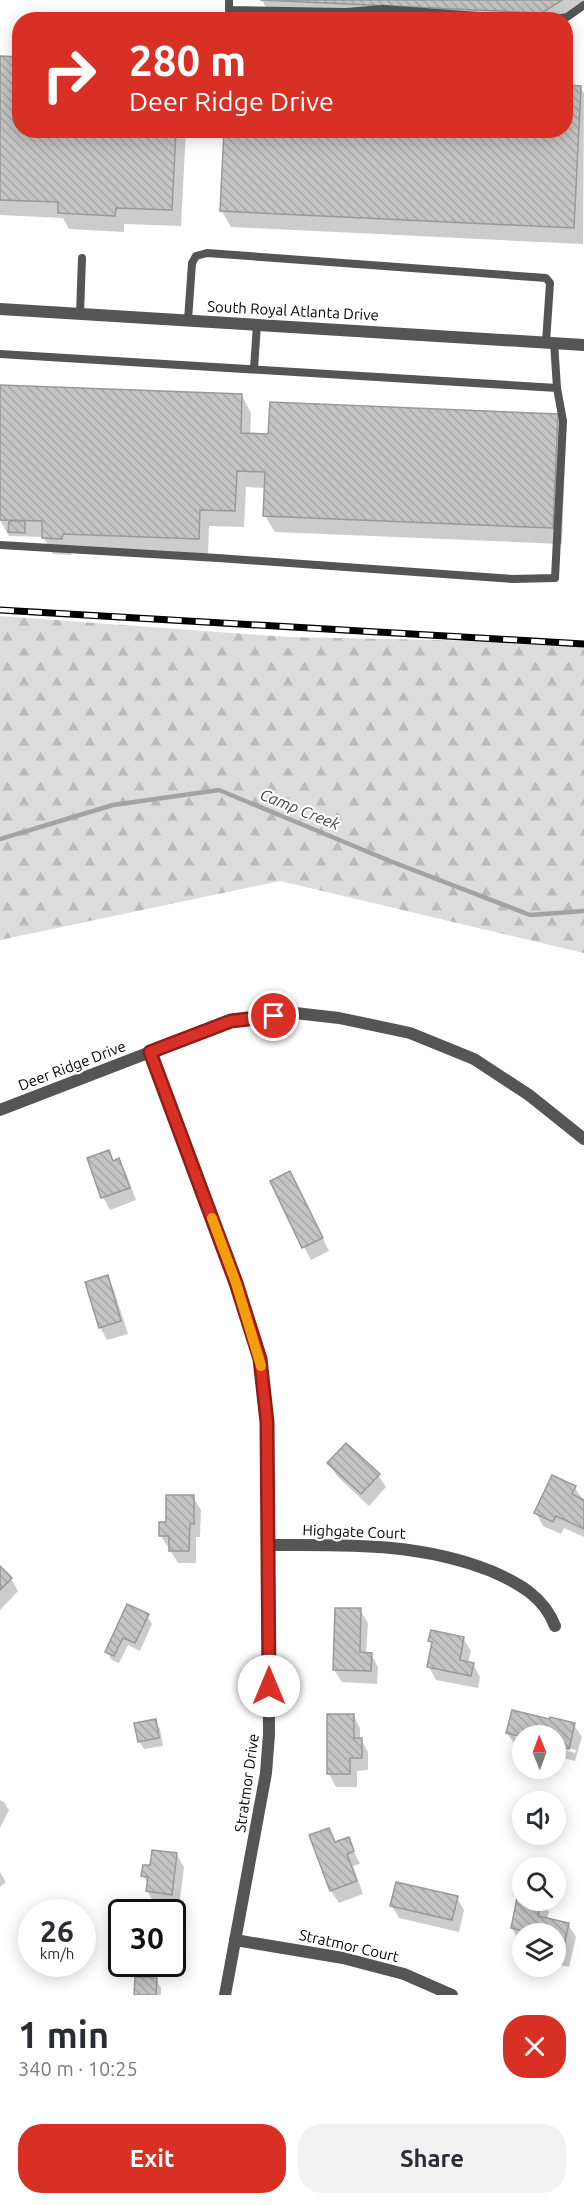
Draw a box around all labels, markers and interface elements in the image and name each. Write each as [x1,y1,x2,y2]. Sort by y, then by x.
icon: right [30,36,108,114]
text: 280 m [129,37,246,84]
text: Deer Ridge Drive [129,86,334,116]
street label: South Royal Atlanta Drive [207,298,379,323]
water label: Camp Creek [258,785,343,833]
pin [248,990,299,1041]
icon: arrive [257,999,290,1032]
street label: Deer Ridge Drive [16,1037,128,1094]
street label: Highgate Court [302,1521,406,1542]
position arrow [237,1654,301,1718]
north arrow [512,1725,566,1779]
map controls [512,1725,566,1977]
street label: Stratmor Drive [231,1733,262,1833]
button: sound [512,1791,566,1845]
button: search [512,1857,566,1911]
speed limit sign: 30 [108,1899,186,1977]
text: 26 [40,1914,74,1948]
button: layers [512,1923,566,1977]
street label: Stratmor Court [298,1926,401,1965]
text: km/h [40,1945,74,1962]
text: 1 min [18,2014,109,2055]
button: close [503,2015,566,2078]
text: 340 m · 10:25 [18,2057,138,2080]
button: Exit [18,2124,286,2193]
button: Share [298,2124,566,2193]

